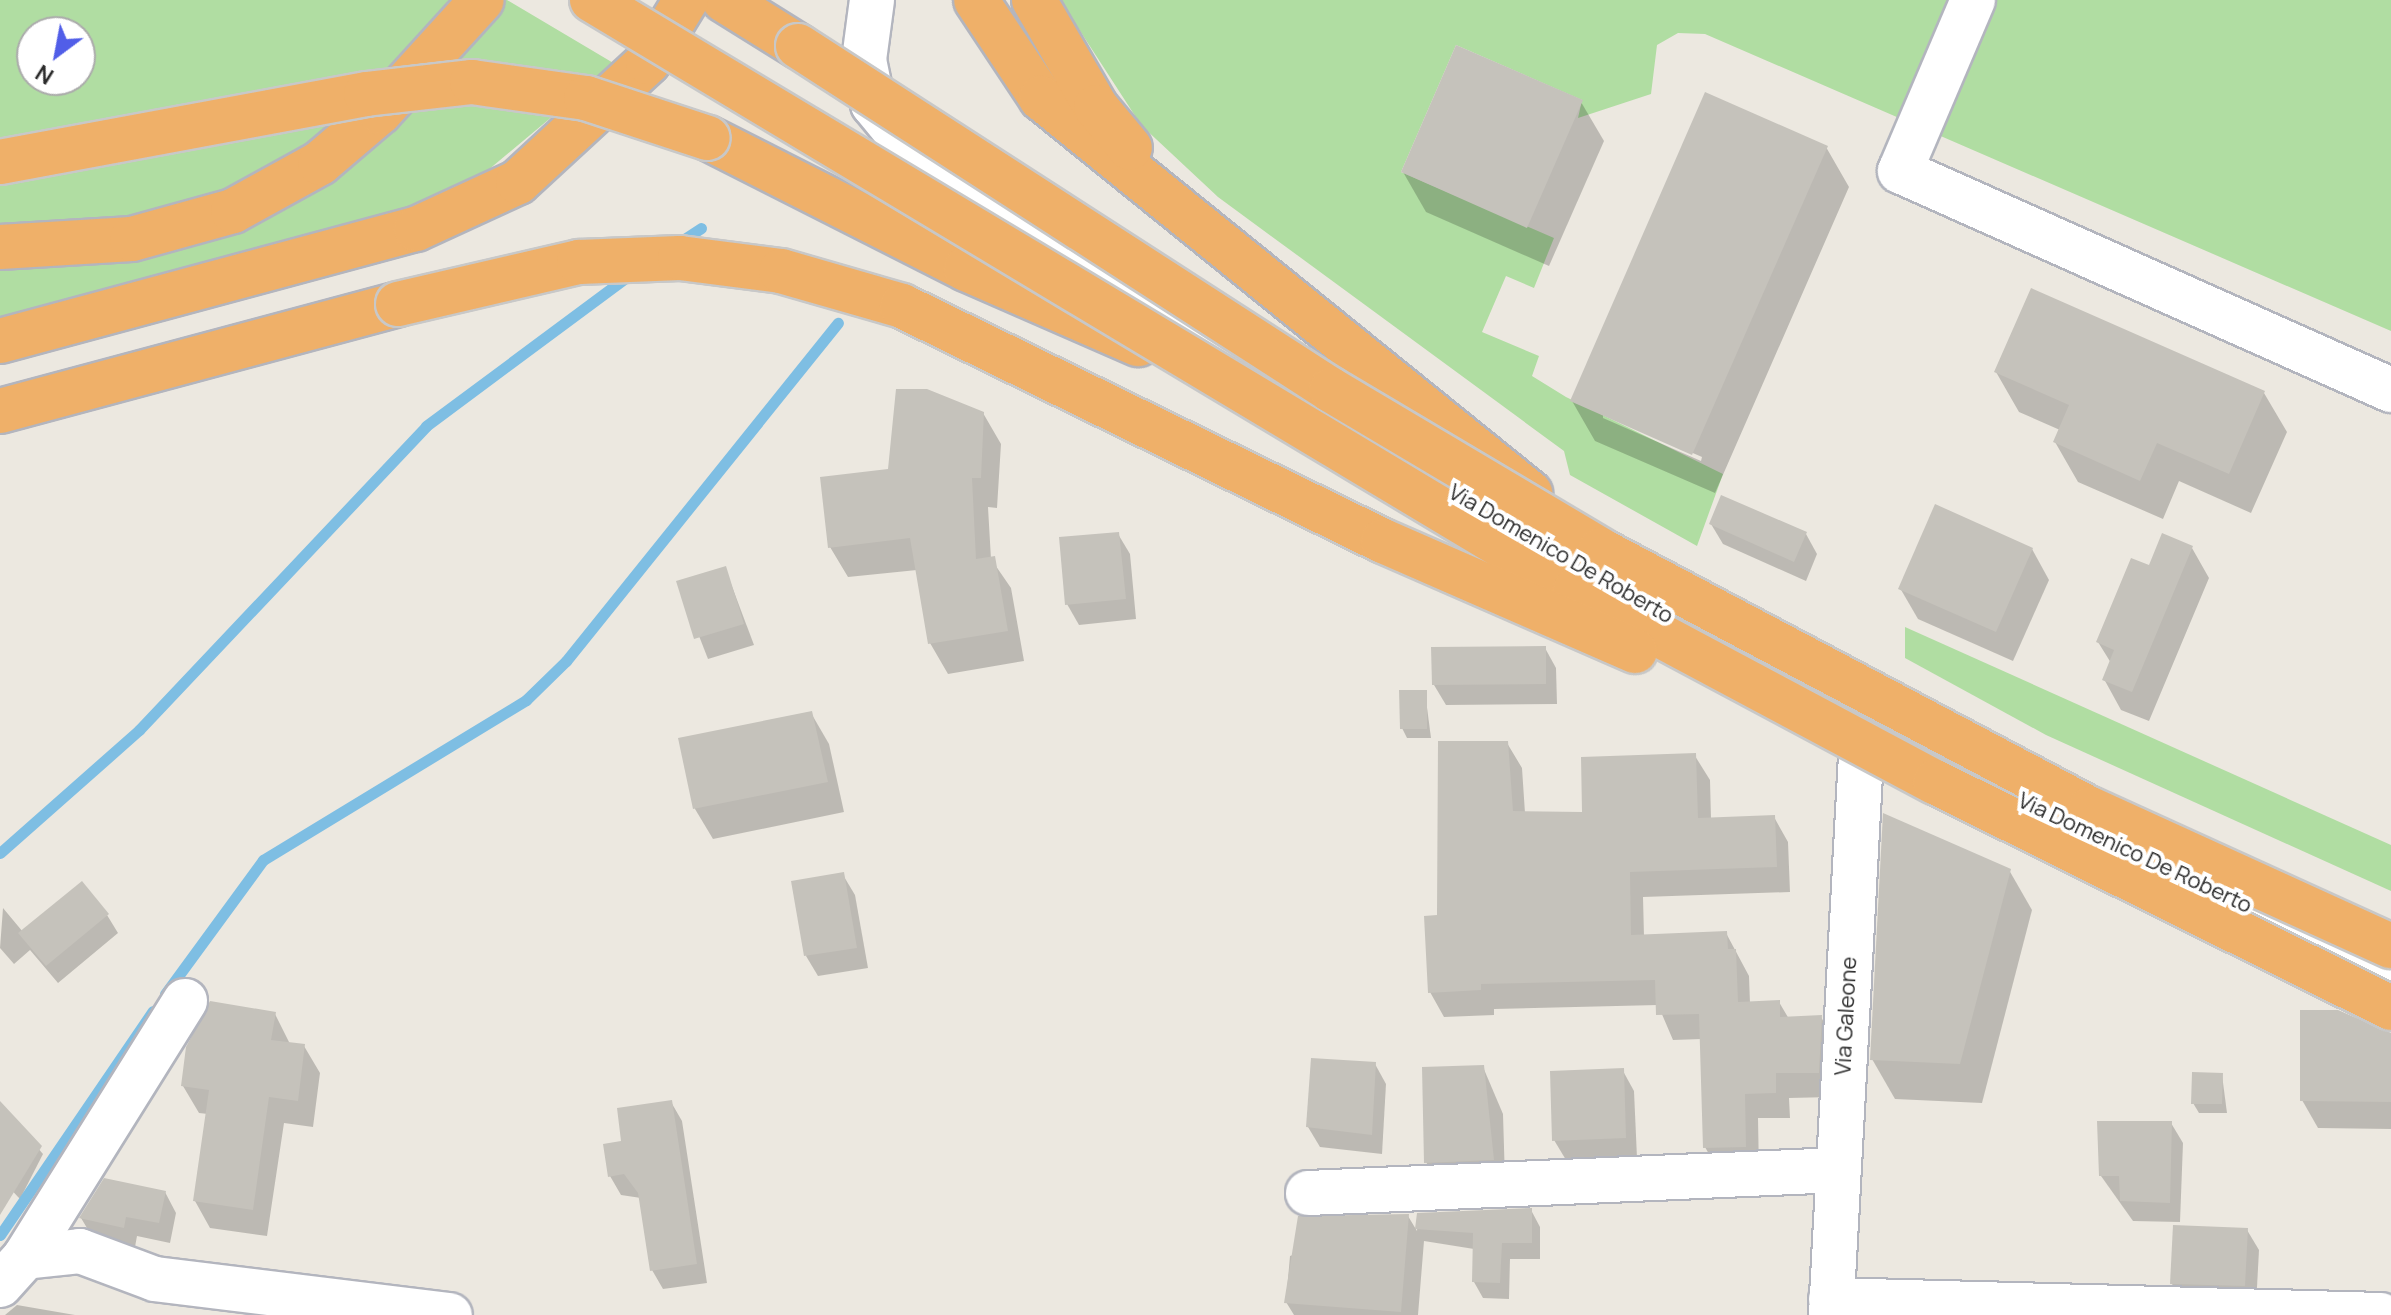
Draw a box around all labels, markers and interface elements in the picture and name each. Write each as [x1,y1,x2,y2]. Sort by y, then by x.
north arrow [16,16,96,96]
text: N [30,58,59,92]
street label: Via Domenico De Roberto [1444,479,1678,629]
street label: Via Domenico De Roberto [2014,787,2256,919]
street label: Via Galeone [1830,956,1862,1076]

